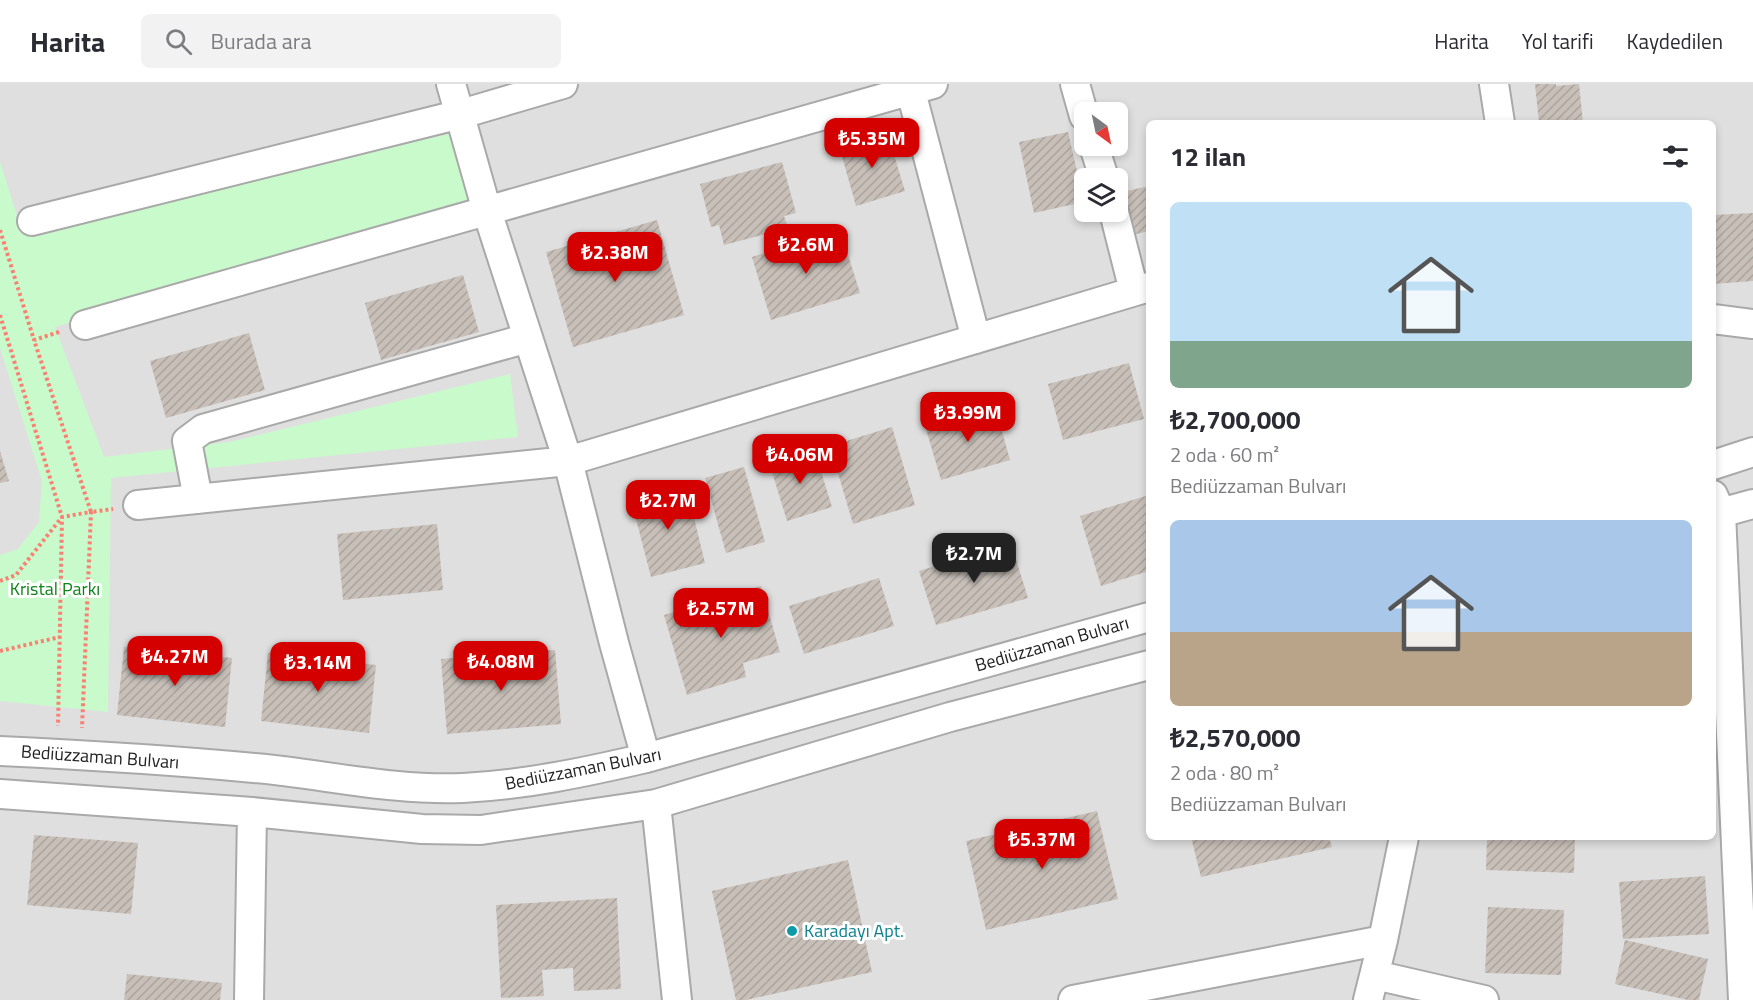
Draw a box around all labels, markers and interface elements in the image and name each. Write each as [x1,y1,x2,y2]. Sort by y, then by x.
search box [141,14,561,68]
text: Harita [30,20,105,63]
text: Burada ara [210,24,311,58]
icon: search [162,25,195,58]
text: Harita [1434,25,1489,57]
text: Yol tarifi [1522,25,1594,57]
text: Kaydedilen [1627,25,1723,57]
north arrow [1074,102,1128,156]
map controls [1074,102,1128,222]
pin: ₺5.35M [823,118,921,169]
text: ₺5.35M [838,122,906,153]
text: 12 ilan [1170,137,1246,176]
icon: filters [1659,140,1692,173]
button: layers [1074,168,1128,222]
pin: ₺2.6M [764,224,848,275]
text: ₺2.6M [778,228,834,259]
pin: ₺2.38M [566,232,664,283]
text: ₺2.38M [581,236,649,267]
icon: home [1377,241,1485,349]
pin: ₺3.99M [919,392,1017,443]
text: ₺3.99M [934,396,1002,427]
text: ₺2,700,000 [1170,400,1300,439]
pin: ₺4.06M [751,434,849,485]
text: ₺4.06M [766,438,834,469]
text: 2 oda · 60 m² [1170,439,1279,470]
text: Bediüzzaman Bulvarı [1170,470,1346,501]
pin: ₺2.7M [626,480,710,531]
text: ₺2.7M [640,484,696,515]
pin: ₺2.7M [932,533,1016,584]
text: ₺2.7M [946,537,1002,568]
icon: home [1377,559,1485,667]
park label: Kristal Parkı [10,575,100,602]
pin: ₺2.57M [672,588,770,639]
text: ₺2.57M [687,592,755,623]
street label: Bediüzzaman Bulvarı [972,609,1132,678]
pin: ₺4.27M [126,636,224,687]
text: ₺4.27M [141,640,209,671]
pin: ₺4.08M [452,641,550,692]
pin: ₺3.14M [269,642,367,693]
text: ₺4.08M [467,645,535,676]
text: ₺3.14M [284,646,352,677]
text: ₺2,570,000 [1170,718,1300,757]
street label: Bediüzzaman Bulvarı [20,737,180,776]
street label: Bediüzzaman Bulvarı [502,740,663,797]
text: 2 oda · 80 m² [1170,757,1279,788]
text: Bediüzzaman Bulvarı [1170,788,1346,819]
pin: ₺5.37M [993,819,1091,870]
text: ₺5.37M [1008,823,1076,854]
place label: Karadayı Apt. [804,917,904,944]
marker: Karadayı Apt. [785,924,799,938]

